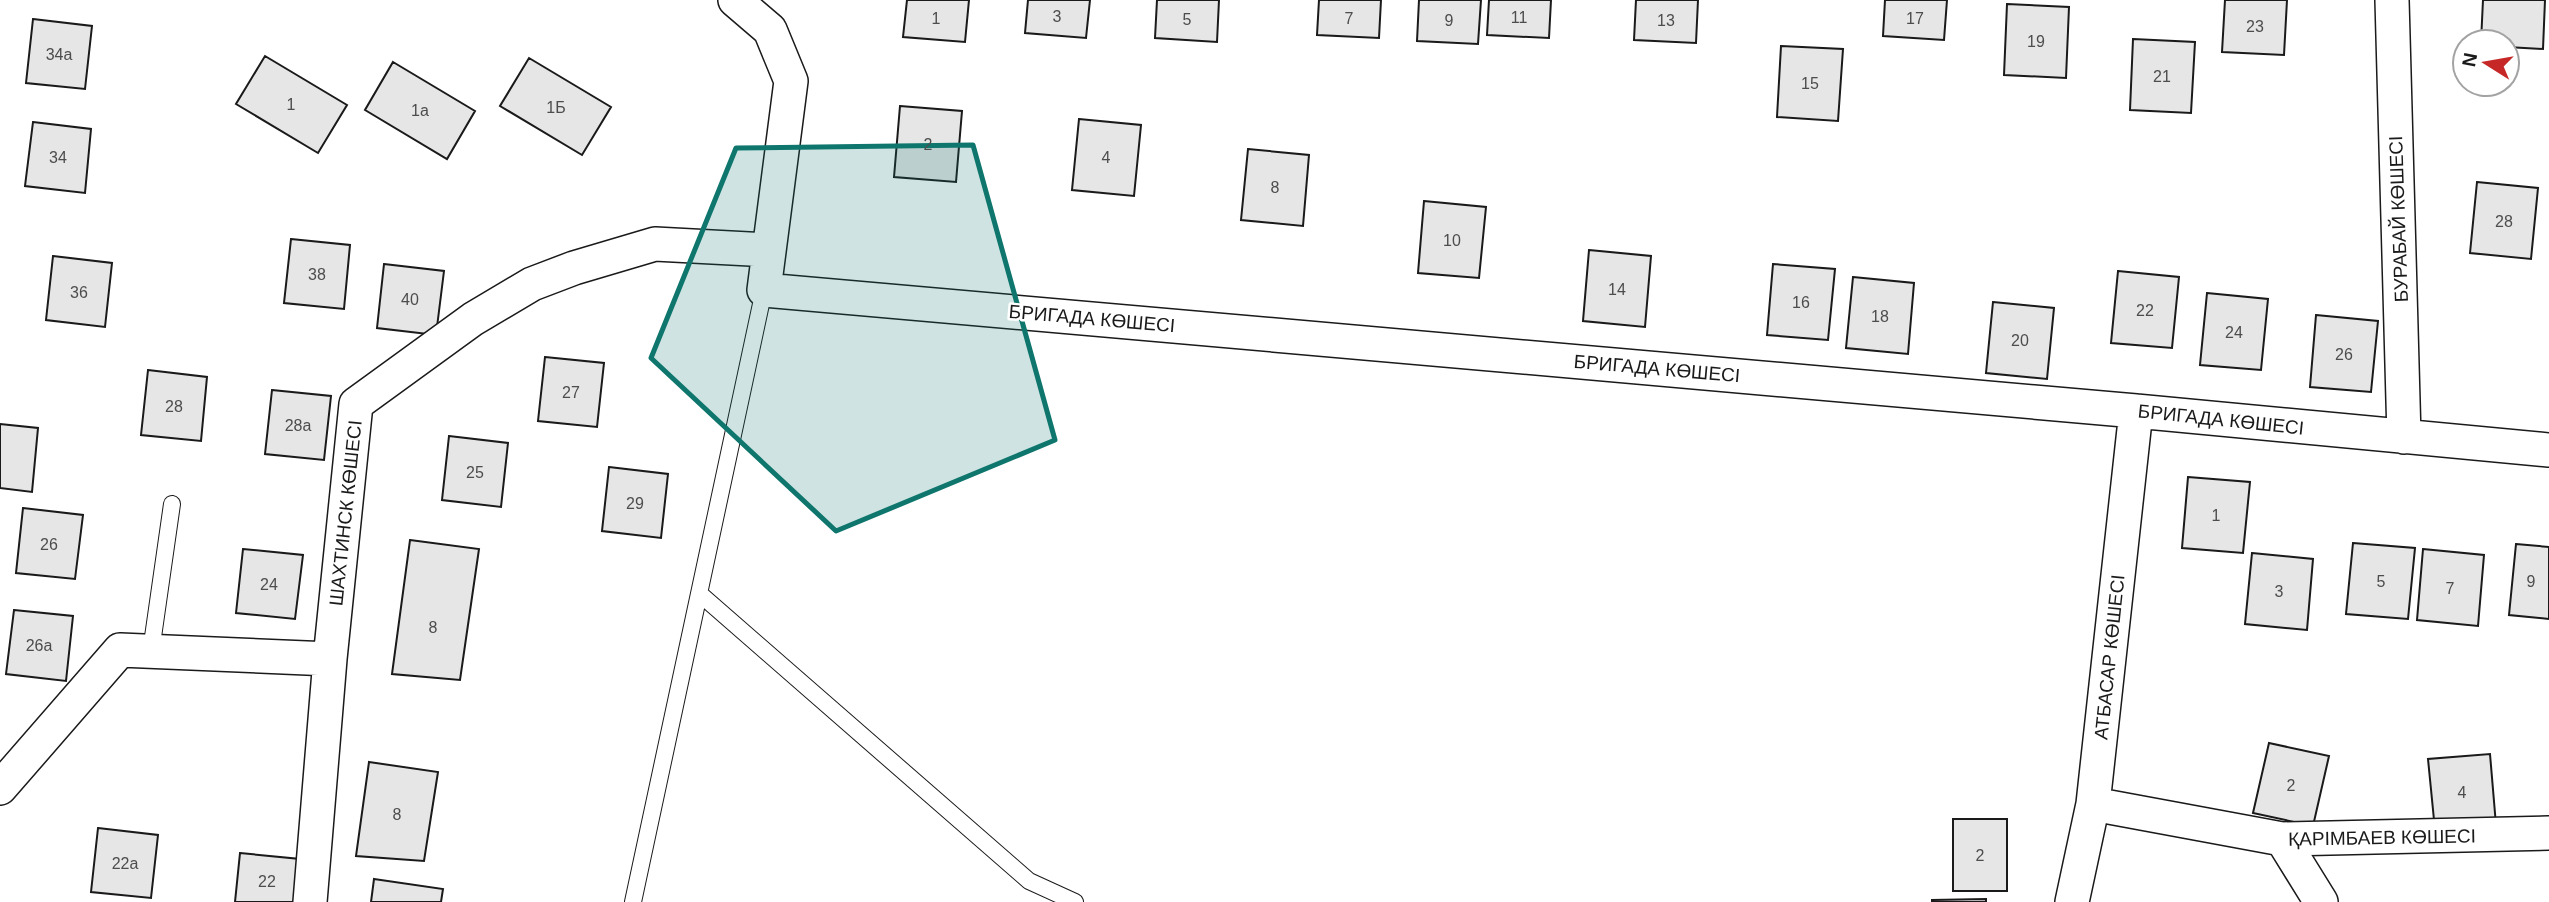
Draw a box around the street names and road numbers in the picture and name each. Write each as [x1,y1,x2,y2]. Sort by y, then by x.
street label: БУРАБАЙ КӨШЕСІ [2385,135,2412,303]
street label: БРИГАДА КӨШЕСІ [1008,301,1176,336]
street label: БРИГАДА КӨШЕСІ [1573,351,1741,386]
street label: БРИГАДА КӨШЕСІ [2137,400,2305,439]
street label: ШАХТИНСК КӨШЕСІ [325,419,366,607]
street label: АТБАСАР КӨШЕСІ [2090,573,2129,741]
street label: ҚАРІМБАЕВ КӨШЕСІ [2288,825,2476,850]

